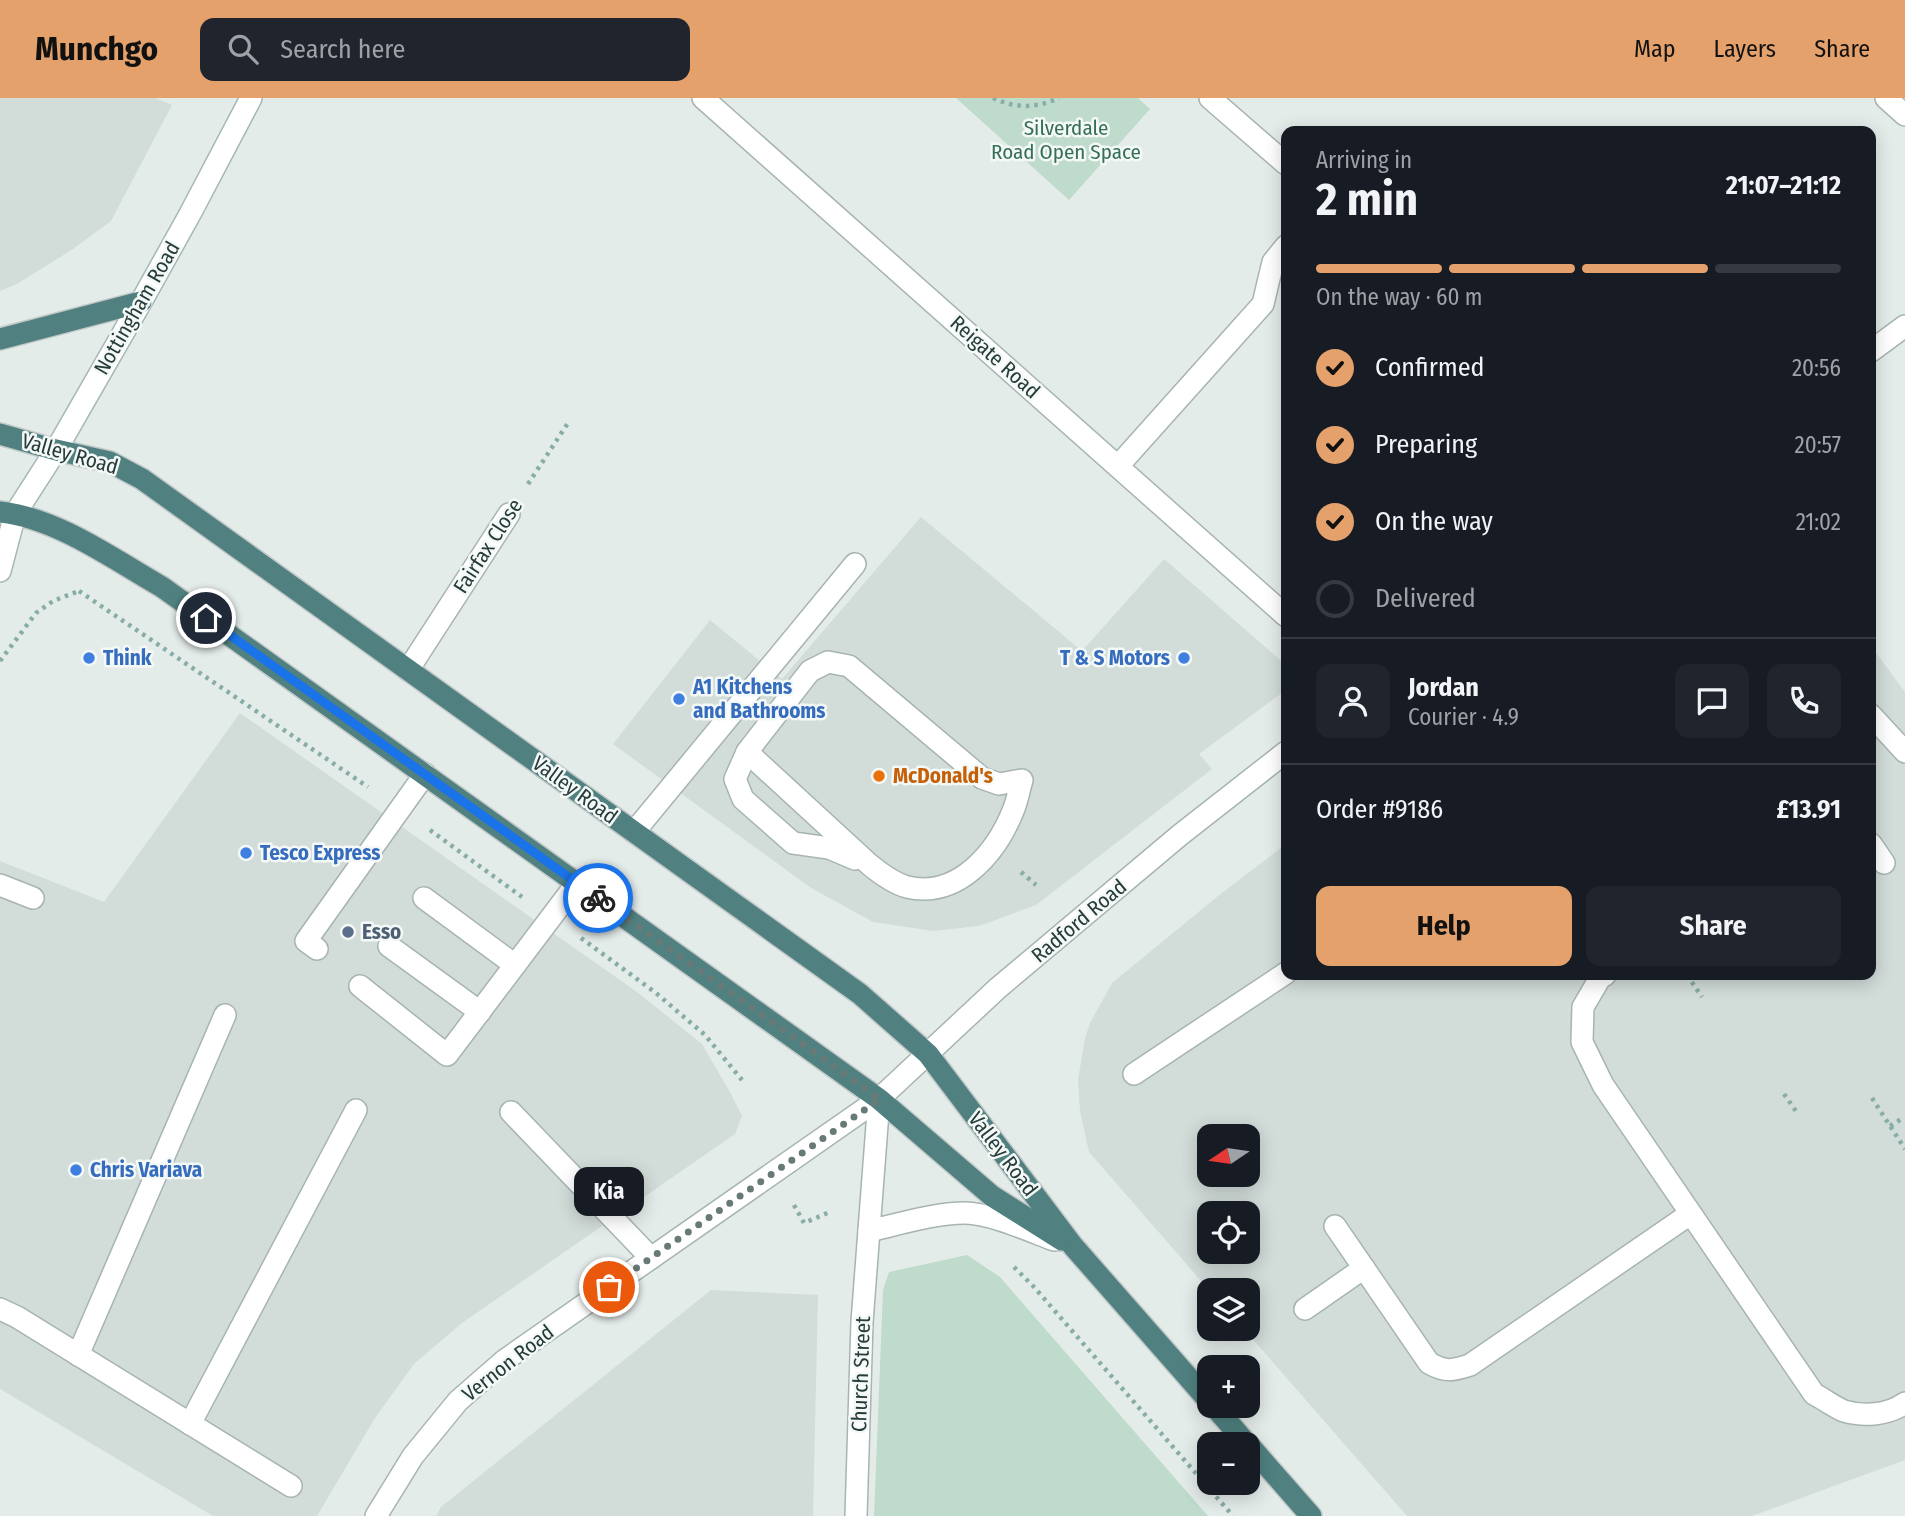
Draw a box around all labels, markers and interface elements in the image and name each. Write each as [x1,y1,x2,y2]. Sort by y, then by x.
search box [200,18,690,81]
text: Munchgo [35,29,158,69]
icon: search [224,30,262,68]
text: Search here [280,34,405,65]
text: Map [1634,35,1676,63]
text: Layers [1714,35,1776,63]
text: Share [1814,35,1870,63]
park label: Silverdale Road Open Space [991,115,1141,165]
text: Arriving in [1316,146,1412,174]
text: 21:07–21:12 [1726,170,1841,201]
text: 2 min [1316,172,1418,227]
street label: Nottingham Road [88,237,186,379]
text: On the way · 60 m [1316,283,1483,311]
street label: Reigate Road [945,310,1045,404]
icon: check [1316,349,1354,387]
text: Confirmed [1375,352,1485,383]
text: 20:56 [1792,354,1841,382]
icon: check [1316,426,1354,464]
street label: Valley Road [19,428,121,480]
text: Preparing [1375,429,1477,460]
text: 20:57 [1795,431,1841,459]
street label: Fairfax Close [448,494,528,598]
icon: check [1316,503,1354,541]
text: On the way [1375,506,1493,537]
text: 21:02 [1796,508,1841,536]
text: Delivered [1375,583,1476,614]
pin [176,588,236,648]
icon: home [187,599,225,637]
place label: Think [103,645,152,671]
place label: T & S Motors [1060,645,1170,671]
marker: Think [81,650,97,666]
marker: T & S Motors [1176,650,1192,666]
button: person [1316,664,1390,738]
button: chat [1675,664,1749,738]
button: phone [1767,664,1841,738]
text: Jordan [1408,672,1479,703]
place label: A1 Kitchens and Bathrooms [692,674,826,724]
marker: A1 Kitchens and Bathrooms [671,691,687,707]
text: Courier · 4.9 [1408,703,1519,731]
street label: Valley Road [527,750,623,830]
place label: McDonald's [893,763,993,789]
marker: McDonald's [871,768,887,784]
text: Order #9186 [1316,794,1443,825]
text: £13.91 [1776,794,1841,825]
place label: Tesco Express [260,840,381,866]
marker: Tesco Express [238,845,254,861]
courier [563,863,633,933]
street label: Radford Road [1026,874,1132,968]
icon: bike [579,879,617,917]
button: Help [1316,886,1572,966]
button: Share [1586,886,1841,966]
place label: Esso [362,919,401,945]
marker: Esso [340,924,356,940]
street label: Valley Road [963,1107,1043,1201]
north arrow [1197,1124,1260,1186]
map controls [1197,1124,1260,1495]
place label: Chris Variava [90,1157,202,1183]
marker: Chris Variava [68,1162,84,1178]
callout: Kia [574,1168,644,1217]
text: Kia [594,1177,624,1205]
button: locate [1197,1201,1260,1264]
pin [579,1257,639,1317]
icon: bag [590,1268,628,1306]
button: layers [1197,1278,1260,1341]
street label: Church Street [846,1316,876,1432]
street label: Vernon Road [457,1319,559,1407]
button: + [1197,1355,1260,1418]
button: − [1197,1432,1260,1495]

